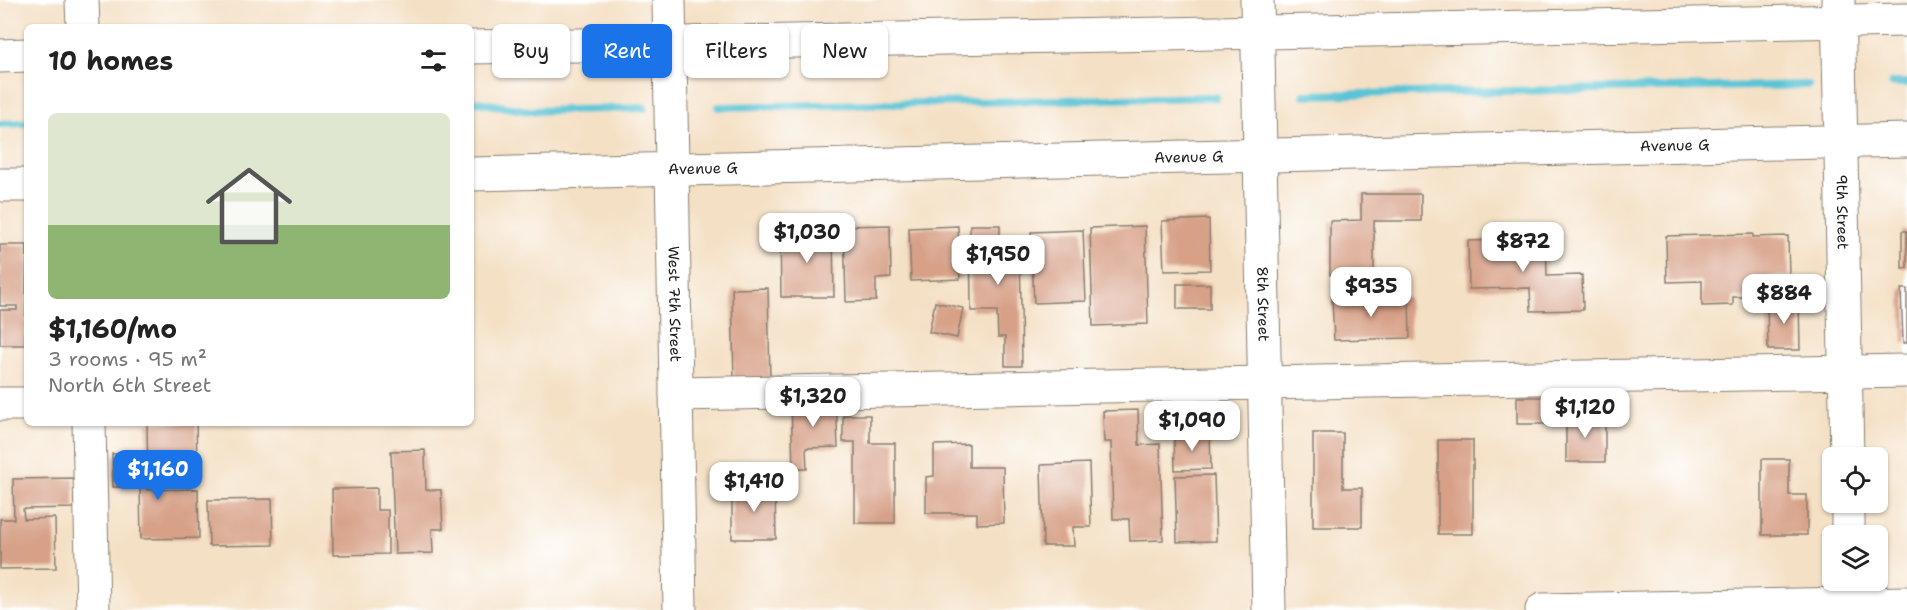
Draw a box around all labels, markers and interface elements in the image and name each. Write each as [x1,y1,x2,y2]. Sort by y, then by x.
chip: Buy [492,24,570,78]
chip: Rent [582,24,672,78]
chip: Filters [684,24,789,78]
chip: New [801,24,888,78]
text: 10 homes [48,43,173,78]
icon: filters [417,44,450,77]
street label: Avenue G [1640,135,1710,156]
street label: Avenue G [1154,146,1224,168]
icon: home [195,152,303,260]
street label: Avenue G [668,158,738,179]
street label: 9th Street [1831,174,1853,250]
pin: $1,030 [758,213,856,264]
text: $1,030 [773,219,841,245]
pin: $872 [1487,222,1559,273]
text: $872 [1496,228,1550,254]
pin: $1,950 [949,235,1047,286]
text: $1,950 [966,241,1030,267]
street label: West 7th Street [663,246,686,362]
street label: 8th Street [1252,266,1274,342]
pin: $935 [1335,267,1407,318]
text: $935 [1344,273,1398,299]
pin: $884 [1748,274,1820,325]
text: $884 [1756,280,1812,306]
text: $1,160/mo [48,311,177,346]
text: 3 rooms · 95 m² [48,346,207,372]
text: North 6th Street [48,372,212,398]
pin: $1,320 [764,377,862,428]
text: $1,320 [779,383,847,409]
pin: $1,120 [1536,388,1634,439]
text: $1,120 [1555,394,1615,420]
pin: $1,090 [1143,401,1241,452]
text: $1,090 [1158,407,1226,433]
map controls [1822,447,1888,591]
button: locate [1822,447,1888,513]
pin: $1,160 [109,450,207,501]
text: $1,160 [127,456,189,482]
pin: $1,410 [705,462,803,513]
text: $1,410 [724,468,784,494]
button: layers [1822,525,1888,591]

